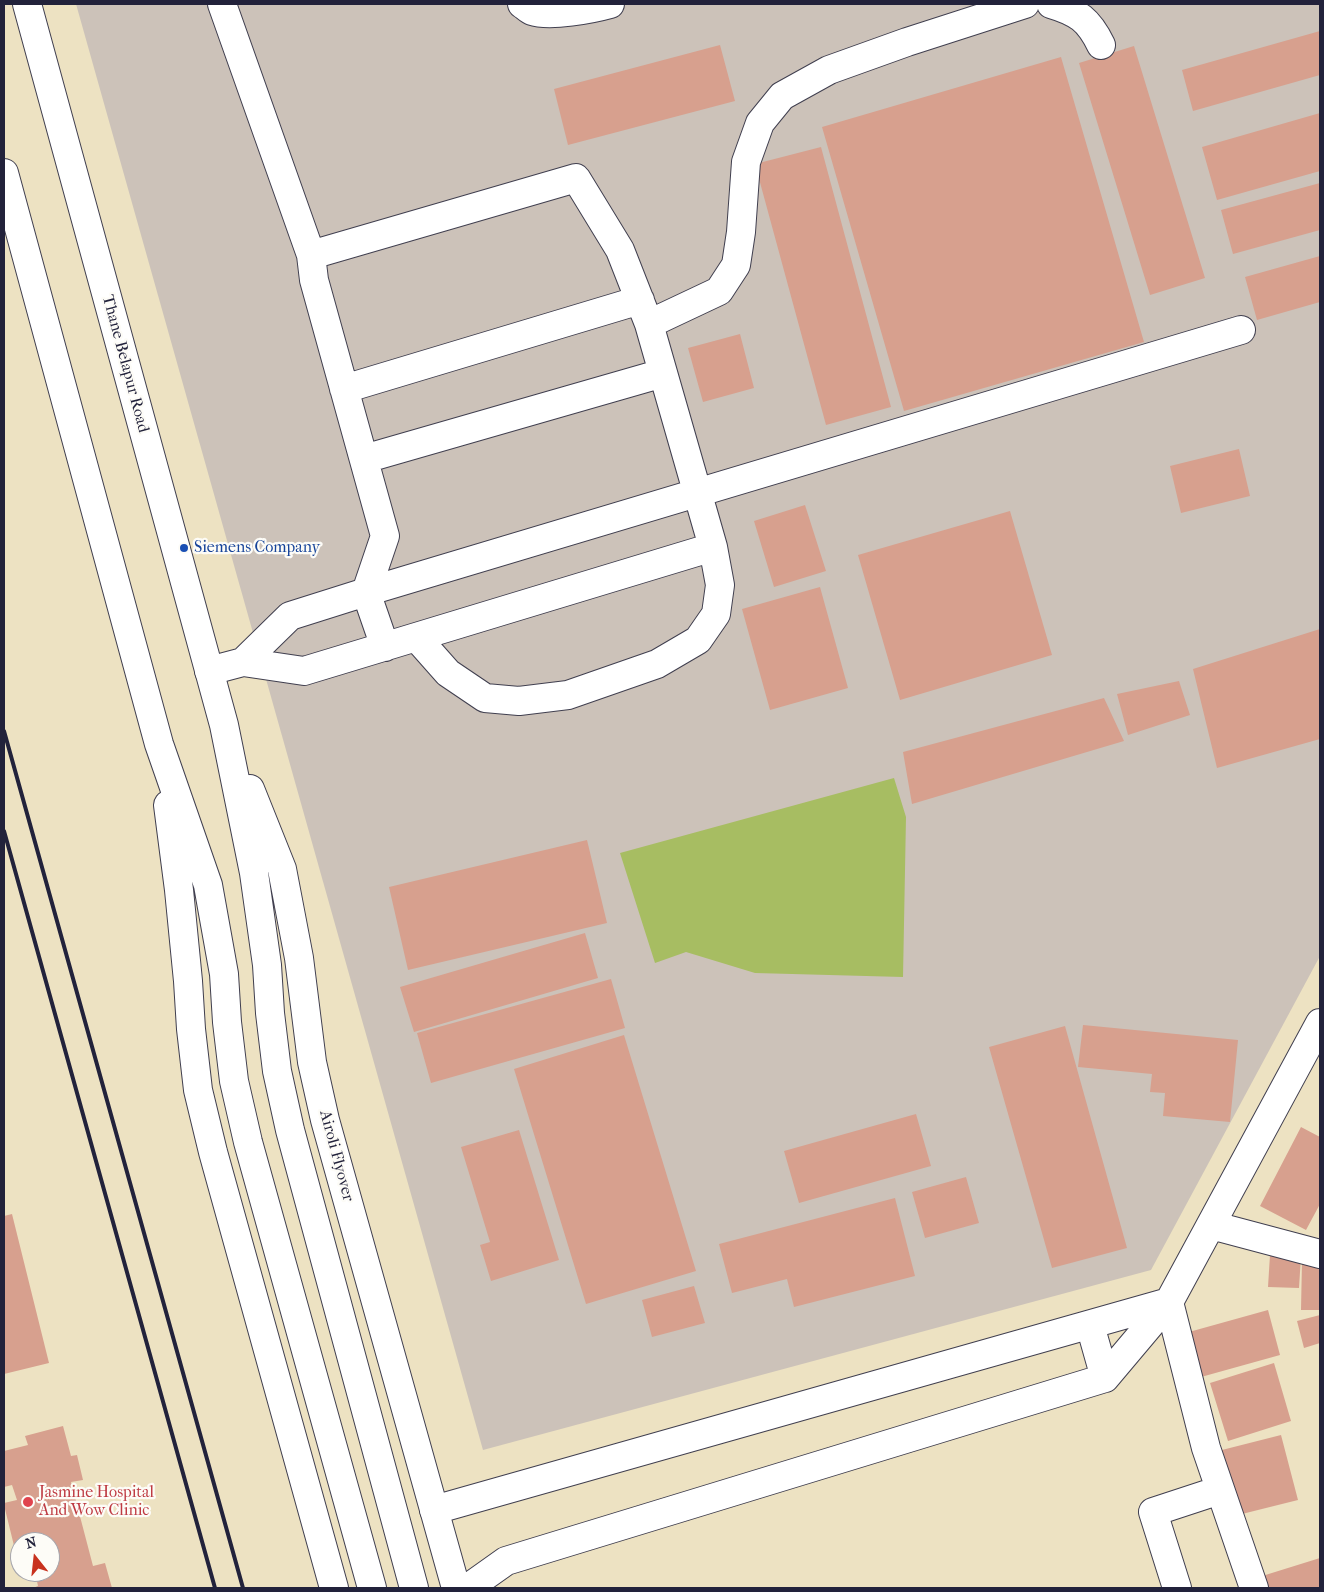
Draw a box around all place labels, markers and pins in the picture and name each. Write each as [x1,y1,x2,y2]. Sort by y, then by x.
place label: Siemens Company [194,538,320,558]
marker: Siemens Company [178,542,190,554]
place label: Jasmine Hospital And Wow Clinic [39,1483,154,1521]
marker: Jasmine Hospital And Wow Clinic [21,1495,35,1509]

